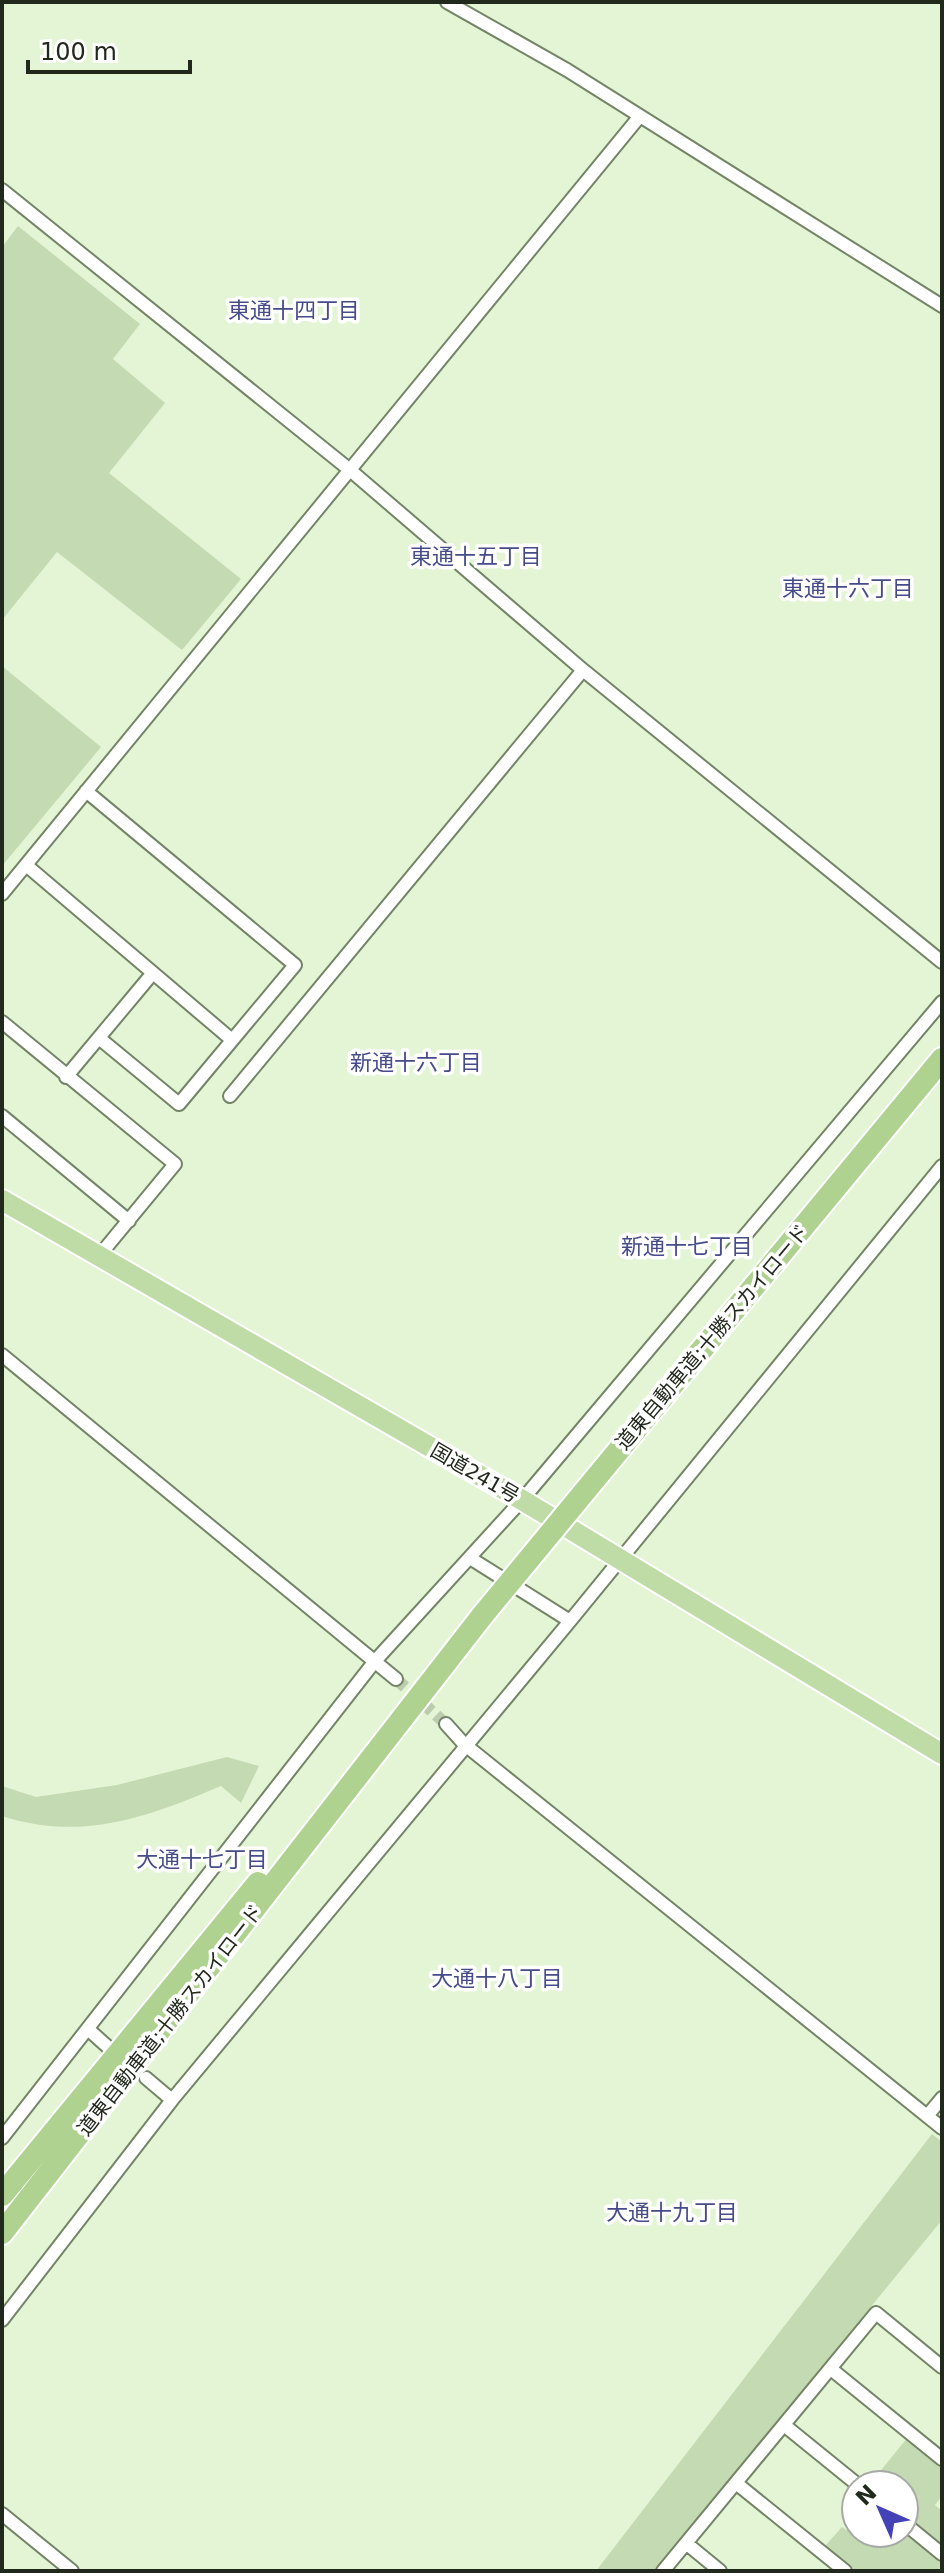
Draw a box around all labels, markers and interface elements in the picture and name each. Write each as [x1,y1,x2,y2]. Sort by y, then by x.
scale bar [28,24,190,74]
text: 100 m [40,38,117,66]
district label: 東通十四丁目 [228,298,360,323]
district label: 東通十五丁目 [410,544,542,569]
district label: 東通十六丁目 [782,576,914,601]
district label: 新通十六丁目 [350,1050,482,1075]
street label: 道東自動車道;十勝スカイロード [611,1219,813,1455]
district label: 新通十七丁目 [621,1234,753,1259]
street label: 国道241号 [426,1438,524,1508]
district label: 大通十七丁目 [136,1847,268,1872]
street label: 道東自動車道;十勝スカイロード [72,1900,268,2140]
district label: 大通十八丁目 [431,1966,563,1991]
district label: 大通十九丁目 [606,2200,738,2225]
north arrow [840,2469,920,2549]
text: N [851,2480,882,2511]

